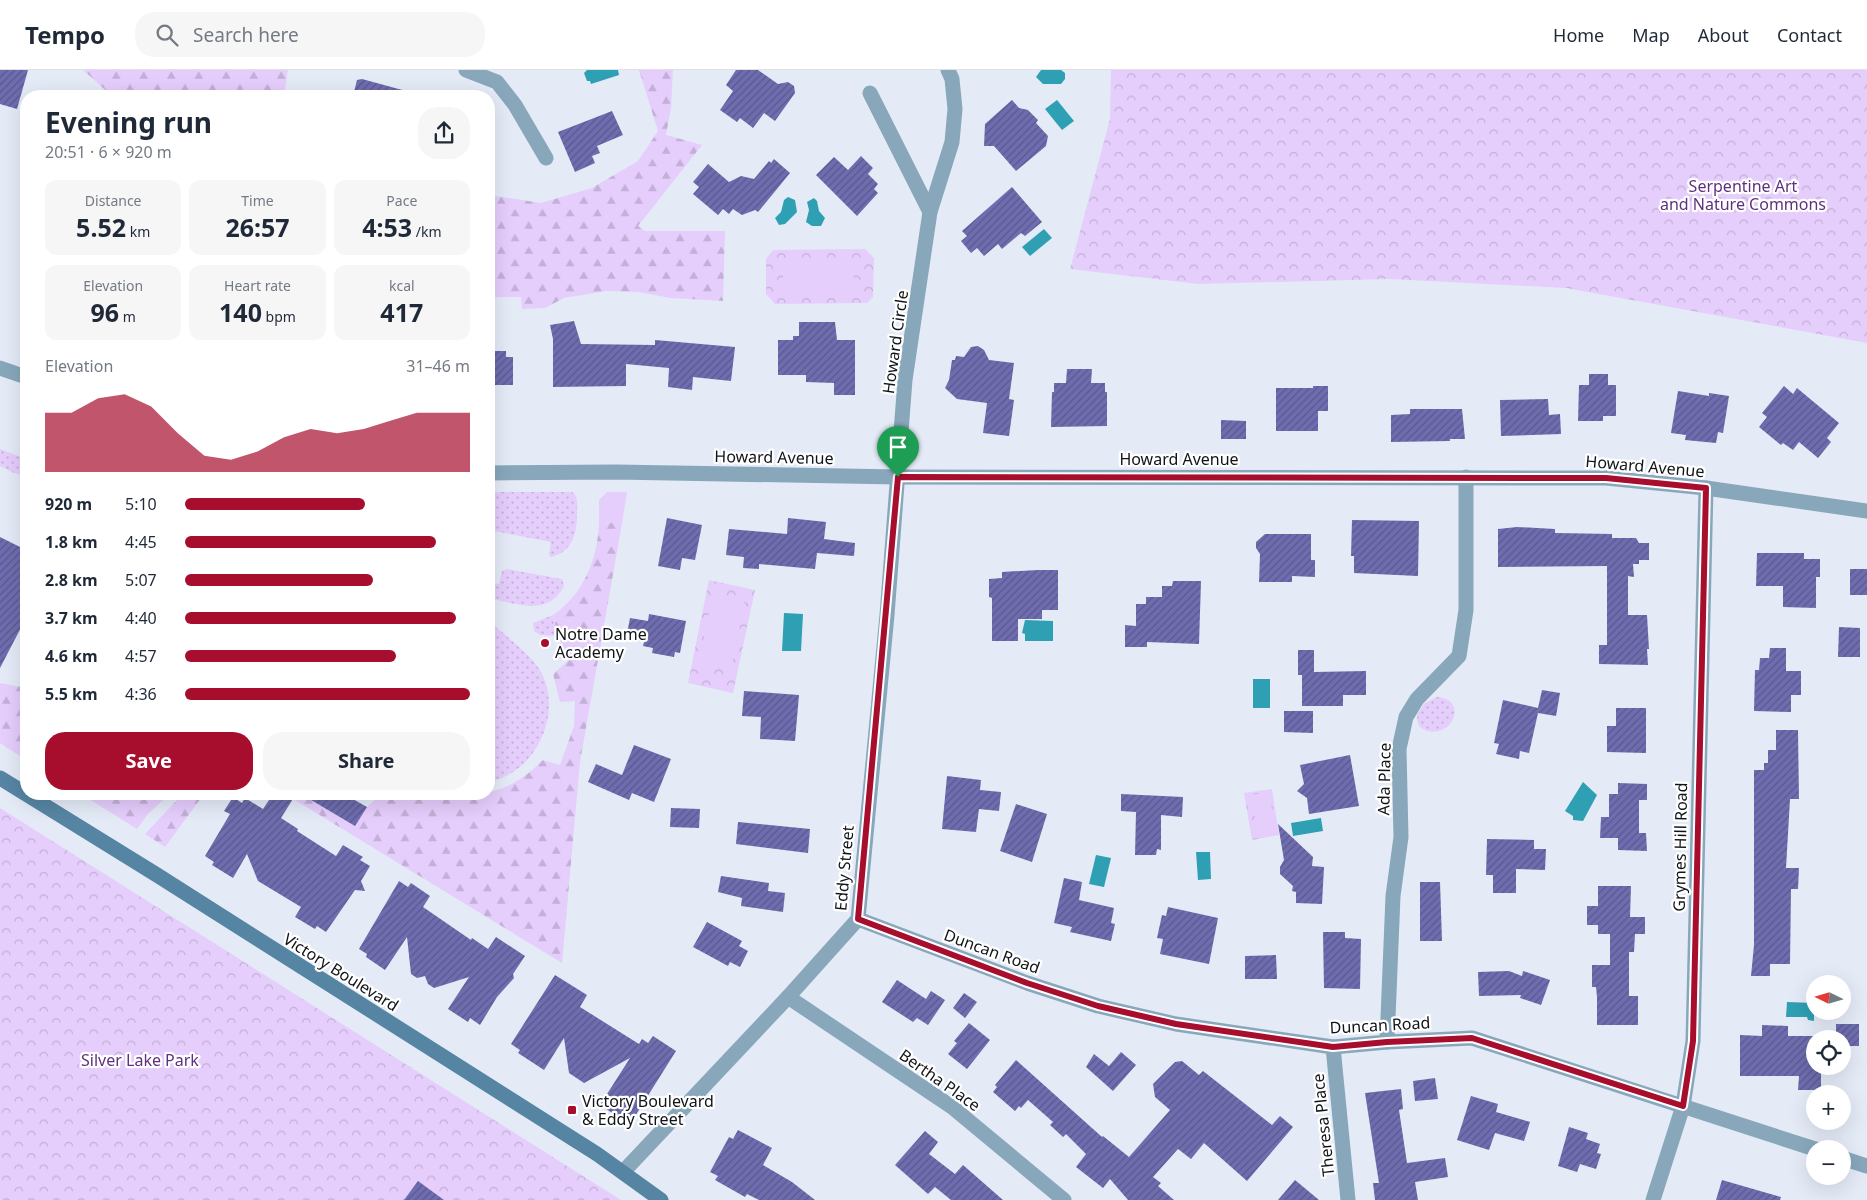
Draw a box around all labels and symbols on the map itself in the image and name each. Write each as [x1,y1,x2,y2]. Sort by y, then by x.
park label: Serpentine Art and Nature Commons [1660,175,1826,215]
street label: Howard Circle [877,289,913,395]
pin [877,426,919,477]
street label: Howard Avenue [714,445,834,469]
street label: Howard Avenue [1119,448,1239,470]
street label: Howard Avenue [1585,450,1705,482]
place label: Notre Dame Academy [555,623,647,663]
marker: Notre Dame Academy [539,637,551,649]
street label: Ada Place [1372,742,1396,816]
street label: Grymes Hill Road [1668,782,1692,912]
street label: Eddy Street [829,824,859,912]
street label: Duncan Road [941,923,1043,979]
street label: Victory Boulevard [279,928,403,1016]
north arrow [1806,975,1851,1020]
street label: Duncan Road [1329,1011,1431,1039]
street label: Bertha Place [895,1044,985,1116]
park label: Silver Lake Park [81,1049,199,1071]
street label: Theresa Place [1307,1072,1339,1178]
place label: Victory Boulevard & Eddy Street [582,1090,714,1130]
marker: Victory Boulevard & Eddy Street [566,1104,578,1116]

